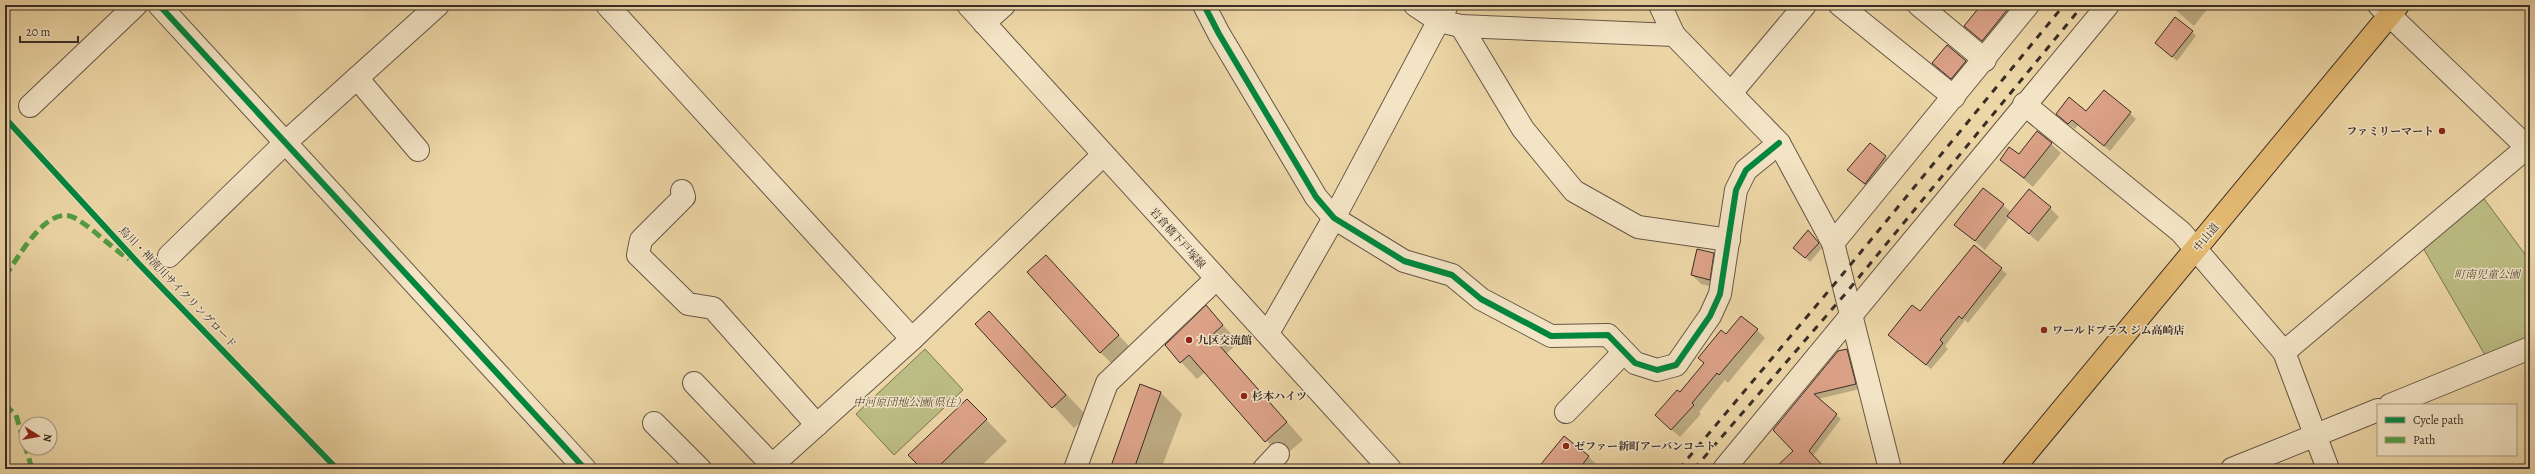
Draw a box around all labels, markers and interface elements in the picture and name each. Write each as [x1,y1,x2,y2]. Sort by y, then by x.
scale bar [20,18,78,44]
text: 20 m [26,24,50,40]
place label: ファミリーマート [2346,124,2434,139]
marker: ファミリーマート [2437,126,2447,136]
street label: 岩倉橋下戸塚線 [1146,205,1209,272]
street label: 中山道 [2190,220,2223,255]
street label: 烏川・神流川サイクリングロード [115,223,240,351]
park label: 町南児童公園 [2454,267,2522,282]
place label: ワールドプラス ジム高崎店 [2052,323,2185,338]
marker: ワールドプラス ジム高崎店 [2039,325,2049,335]
place label: 九区交流館 [1197,333,1252,348]
marker: 九区交流館 [1184,335,1194,345]
place label: 杉本ハイツ [1252,389,1307,404]
marker: 杉本ハイツ [1239,391,1249,401]
park label: 中河原団地公園(県住） [853,395,967,410]
legend [2377,404,2517,456]
text: Cycle path [2413,412,2464,428]
north arrow [18,416,58,456]
text: N [39,432,55,443]
text: Path [2413,432,2436,448]
place label: ゼファー新町アーバンコート [1574,439,1716,454]
marker: ゼファー新町アーバンコート [1561,441,1571,451]

